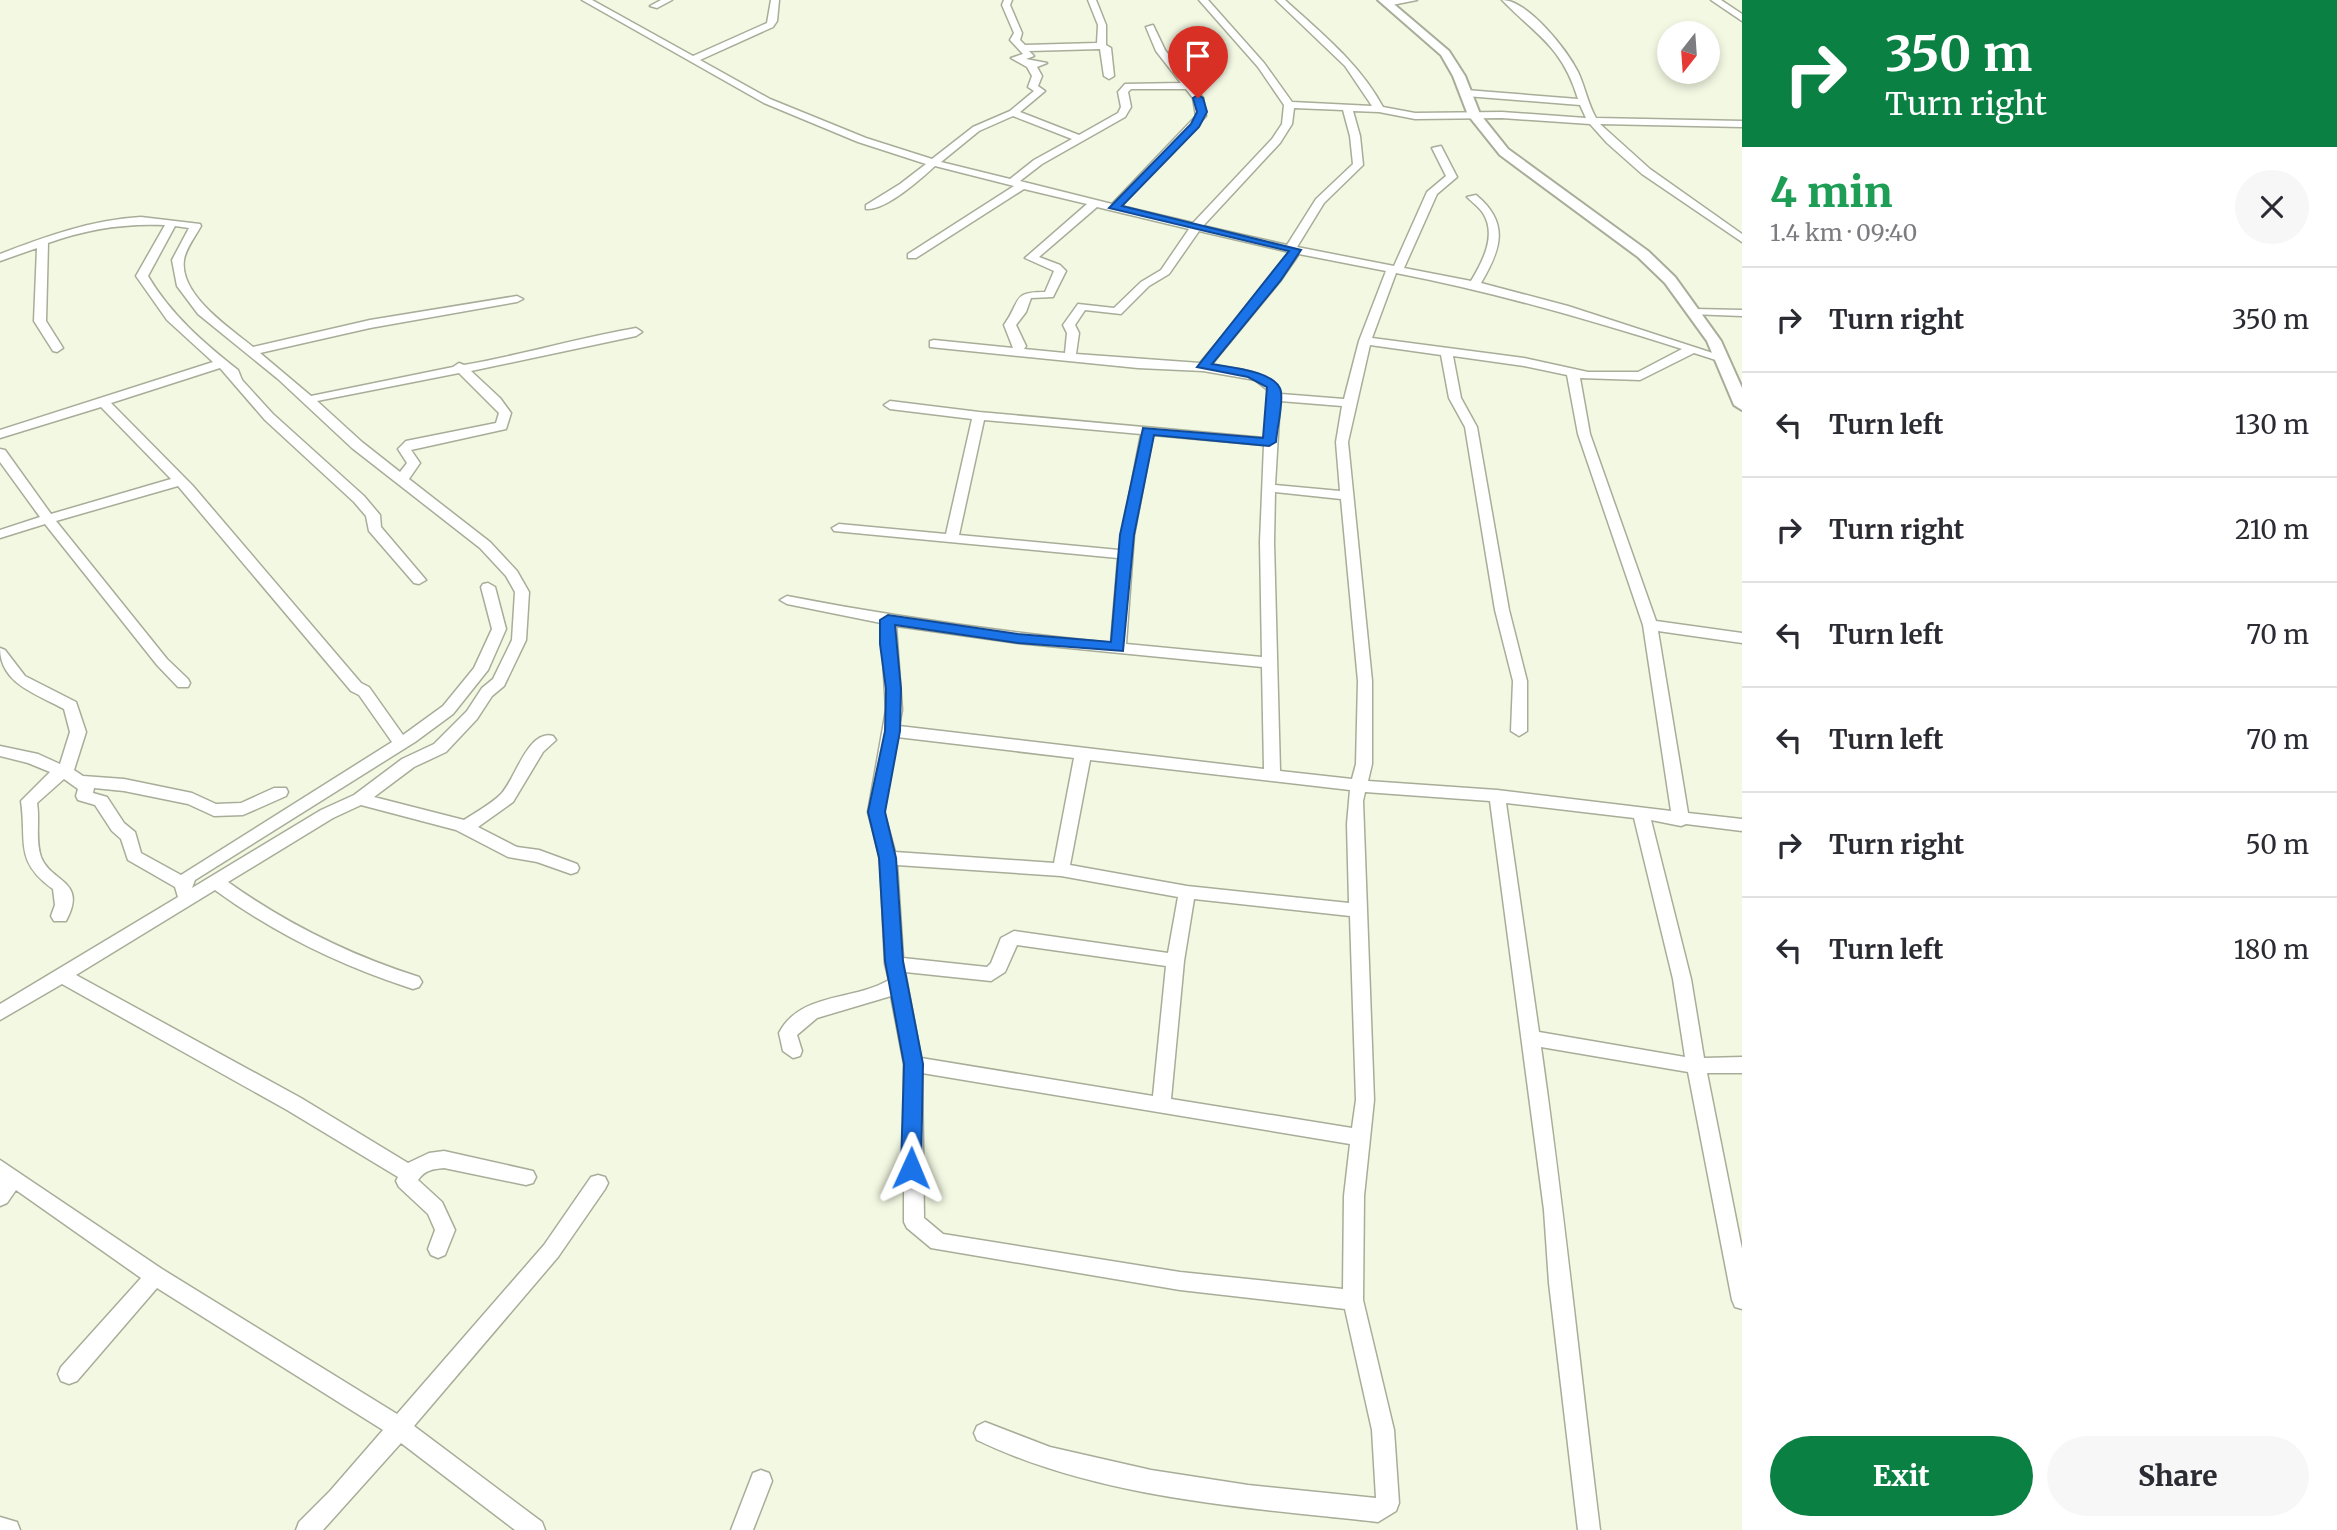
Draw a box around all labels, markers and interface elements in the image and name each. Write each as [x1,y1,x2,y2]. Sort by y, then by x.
north arrow [1657,21,1720,84]
map controls [1657,21,1720,84]
text: 350 m [1885,23,2032,84]
pin [1168,26,1228,98]
icon: right [1770,28,1861,119]
icon: arrive [1179,37,1217,75]
text: Turn right [1885,84,2047,124]
text: 4 min [1770,166,1892,218]
button: close [2235,170,2309,244]
text: 1.4 km · 09:40 [1770,218,1917,247]
icon: right [1770,301,1808,339]
text: Turn right [1829,303,1964,336]
text: 350 m [2232,303,2309,336]
icon: left [1770,406,1808,444]
text: Turn left [1829,408,1943,441]
text: 130 m [2235,408,2309,441]
icon: right [1770,511,1808,549]
text: Turn right [1829,513,1964,546]
text: 210 m [2235,513,2309,546]
icon: left [1770,616,1808,654]
text: Turn left [1829,618,1943,651]
text: 70 m [2246,618,2309,651]
icon: left [1770,721,1808,759]
text: Turn left [1829,723,1943,756]
text: 70 m [2246,723,2309,756]
icon: right [1770,826,1808,864]
text: Turn right [1829,828,1964,861]
text: 50 m [2245,828,2309,861]
icon: left [1770,931,1808,969]
text: Turn left [1829,933,1943,966]
text: 180 m [2234,933,2309,966]
position arrow [874,1131,948,1205]
button: Exit [1770,1436,2033,1516]
button: Share [2047,1436,2309,1516]

